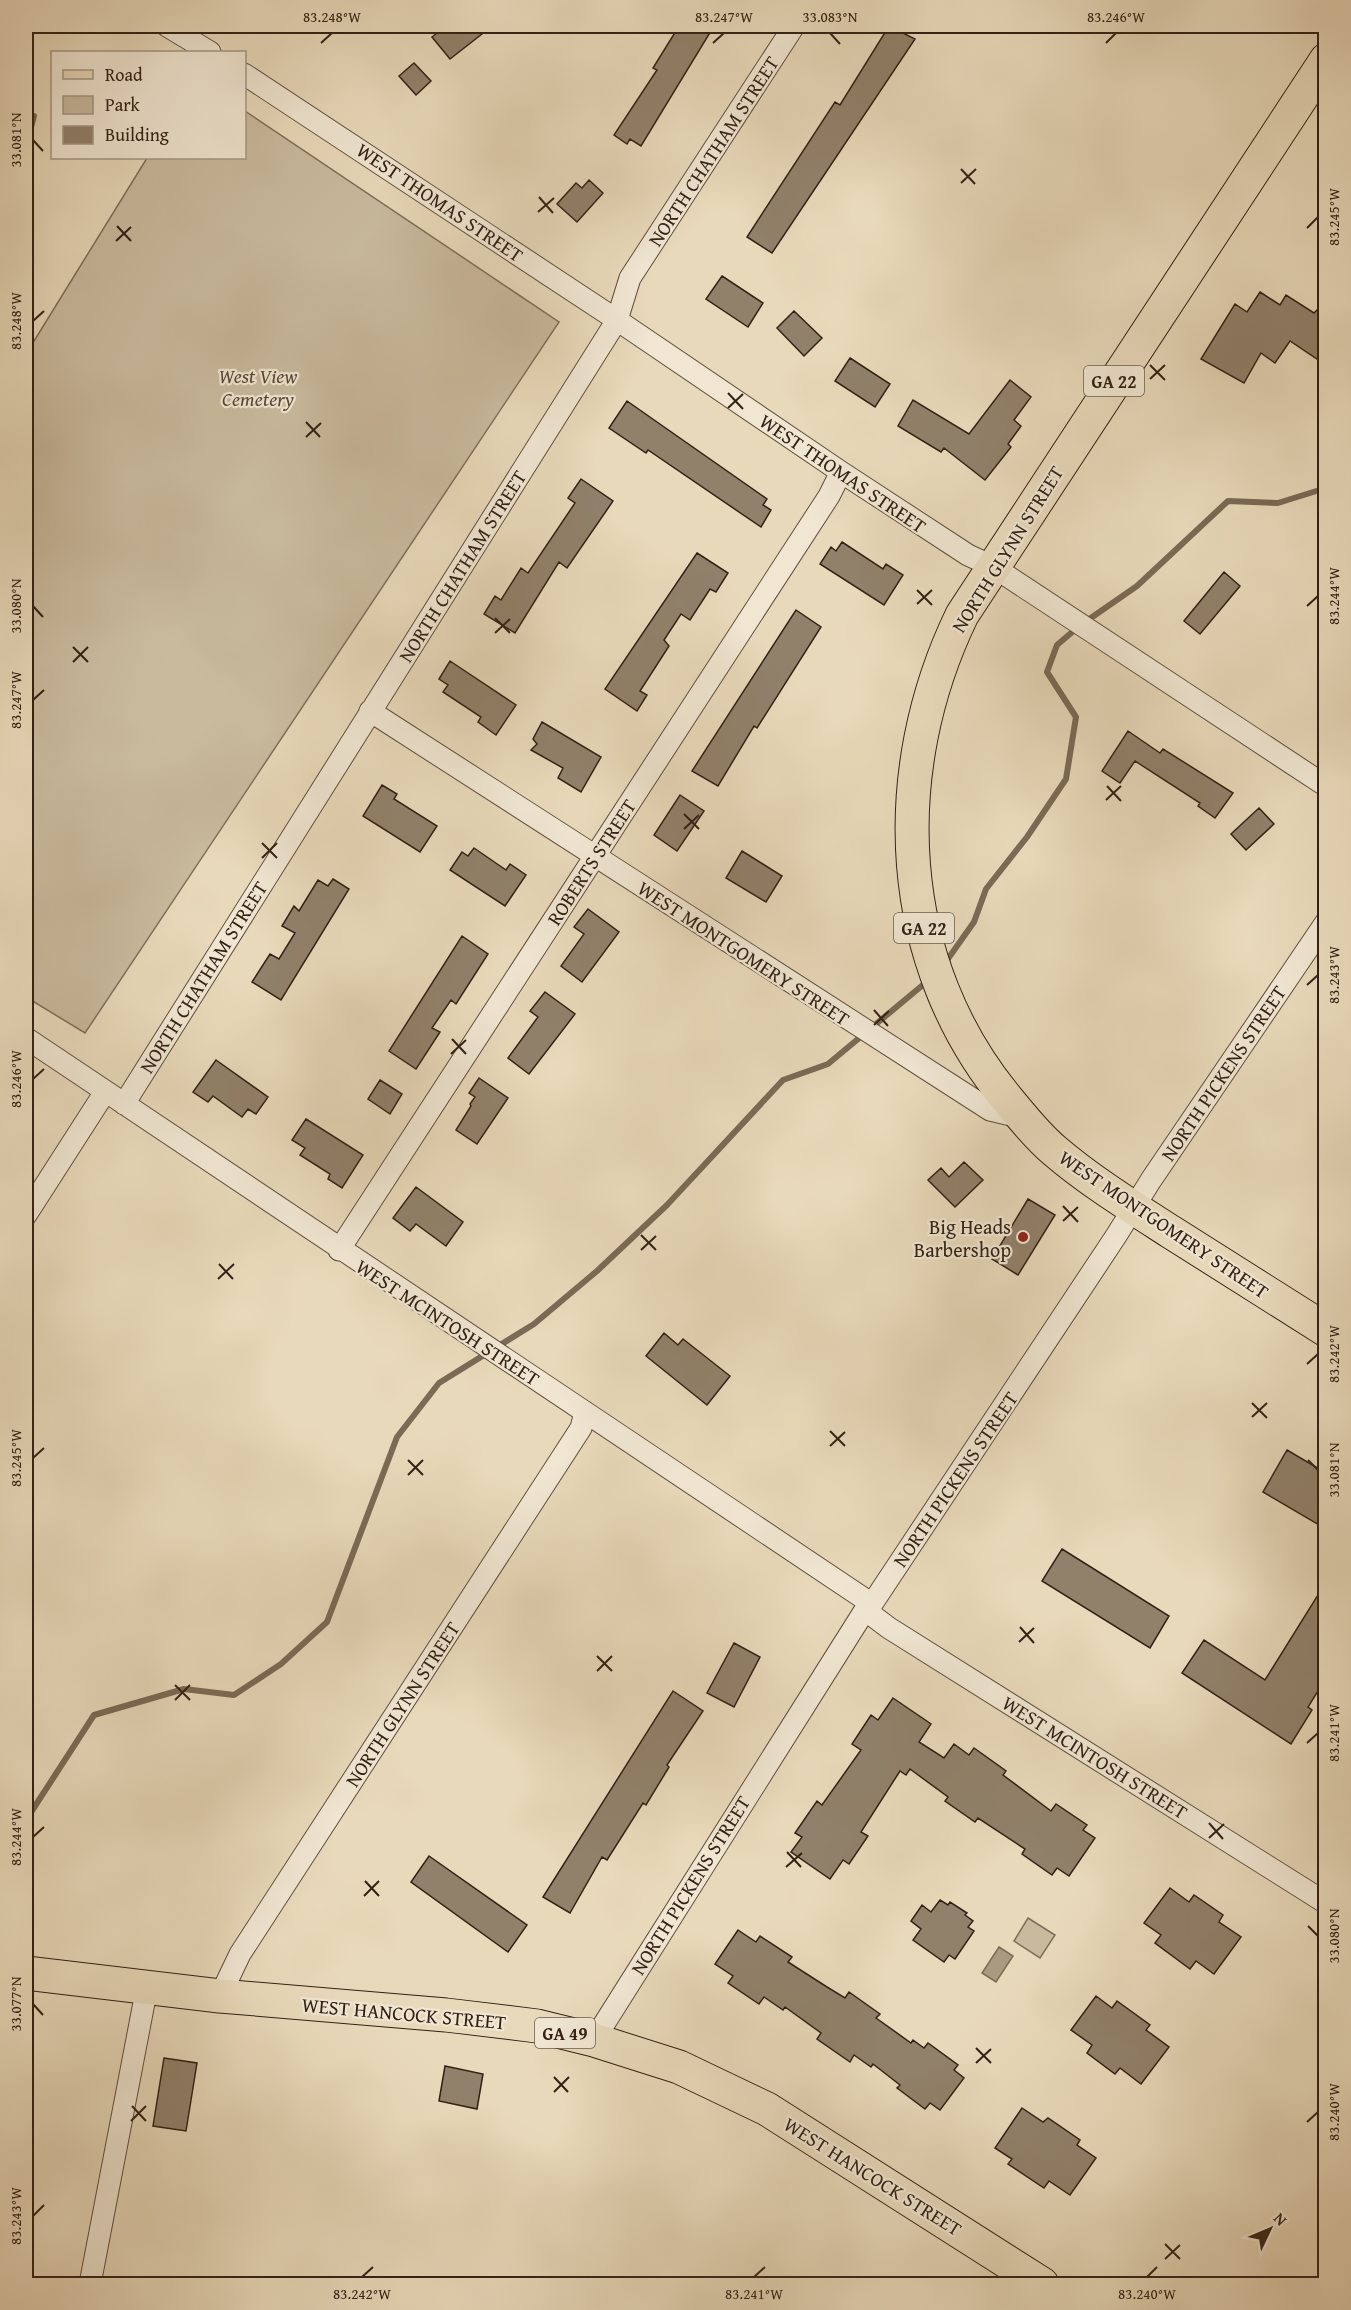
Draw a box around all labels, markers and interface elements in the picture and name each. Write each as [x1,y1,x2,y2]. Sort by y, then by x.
text: 83.248°W [303,6,361,27]
text: 83.247°W [695,6,753,27]
text: 33.083°N [803,6,858,27]
text: 83.246°W [1087,6,1145,27]
street label: NORTH CHATHAM STREET [640,50,786,252]
legend [51,51,246,159]
text: Road [105,61,143,88]
text: Park [105,91,141,118]
text: 33.081°N [5,112,26,167]
text: Building [105,121,169,148]
street label: WEST THOMAS STREET [351,135,529,269]
text: 83.245°W [1323,188,1344,246]
text: 83.248°W [5,292,26,350]
park label: West View Cemetery [219,361,297,413]
road number: GA 22 [1084,366,1144,396]
street label: WEST THOMAS STREET [754,406,932,540]
street label: NORTH GLYNN STREET [944,460,1070,638]
street label: NORTH CHATHAM STREET [391,464,533,668]
text: 83.244°W [1323,567,1344,625]
text: 33.080°N [5,578,26,633]
text: 83.247°W [5,671,26,729]
street label: ROBERTS STREET [539,793,643,931]
street label: WEST MONTGOMERY STREET [632,873,856,1033]
street label: NORTH CHATHAM STREET [132,875,274,1079]
road number: GA 22 [894,913,954,943]
text: 83.243°W [1323,946,1344,1004]
street label: NORTH PICKENS STREET [1153,979,1293,1167]
text: 83.246°W [5,1050,26,1108]
street label: WEST MONTGOMERY STREET [1053,1143,1275,1305]
place label: Big Heads Barbershop [914,1212,1011,1264]
marker: Big Heads Barbershop [1016,1230,1030,1244]
street label: WEST MCINTOSH STREET [350,1252,546,1392]
text: 83.242°W [1323,1325,1344,1383]
street label: NORTH PICKENS STREET [885,1385,1025,1573]
text: 83.245°W [5,1429,26,1487]
text: 33.081°N [1323,1442,1344,1497]
street label: NORTH GLYNN STREET [338,1616,466,1792]
street label: WEST MCINTOSH STREET [997,1688,1193,1826]
text: 83.241°W [1323,1704,1344,1762]
street label: NORTH PICKENS STREET [623,1790,757,1980]
text: 83.244°W [5,1808,26,1866]
text: 33.080°N [1323,1908,1344,1963]
text: 33.077°N [5,1976,26,2031]
street label: WEST HANCOCK STREET [301,1990,507,2036]
road number: GA 49 [535,2018,595,2048]
text: 83.240°W [1323,2083,1344,2141]
street label: WEST HANCOCK STREET [778,2109,968,2243]
text: 83.243°W [5,2187,26,2245]
north arrow [1240,2199,1300,2259]
text: N [1268,2206,1293,2231]
text: 83.242°W [333,2283,391,2304]
text: 83.241°W [725,2283,783,2304]
text: 83.240°W [1118,2283,1176,2304]

